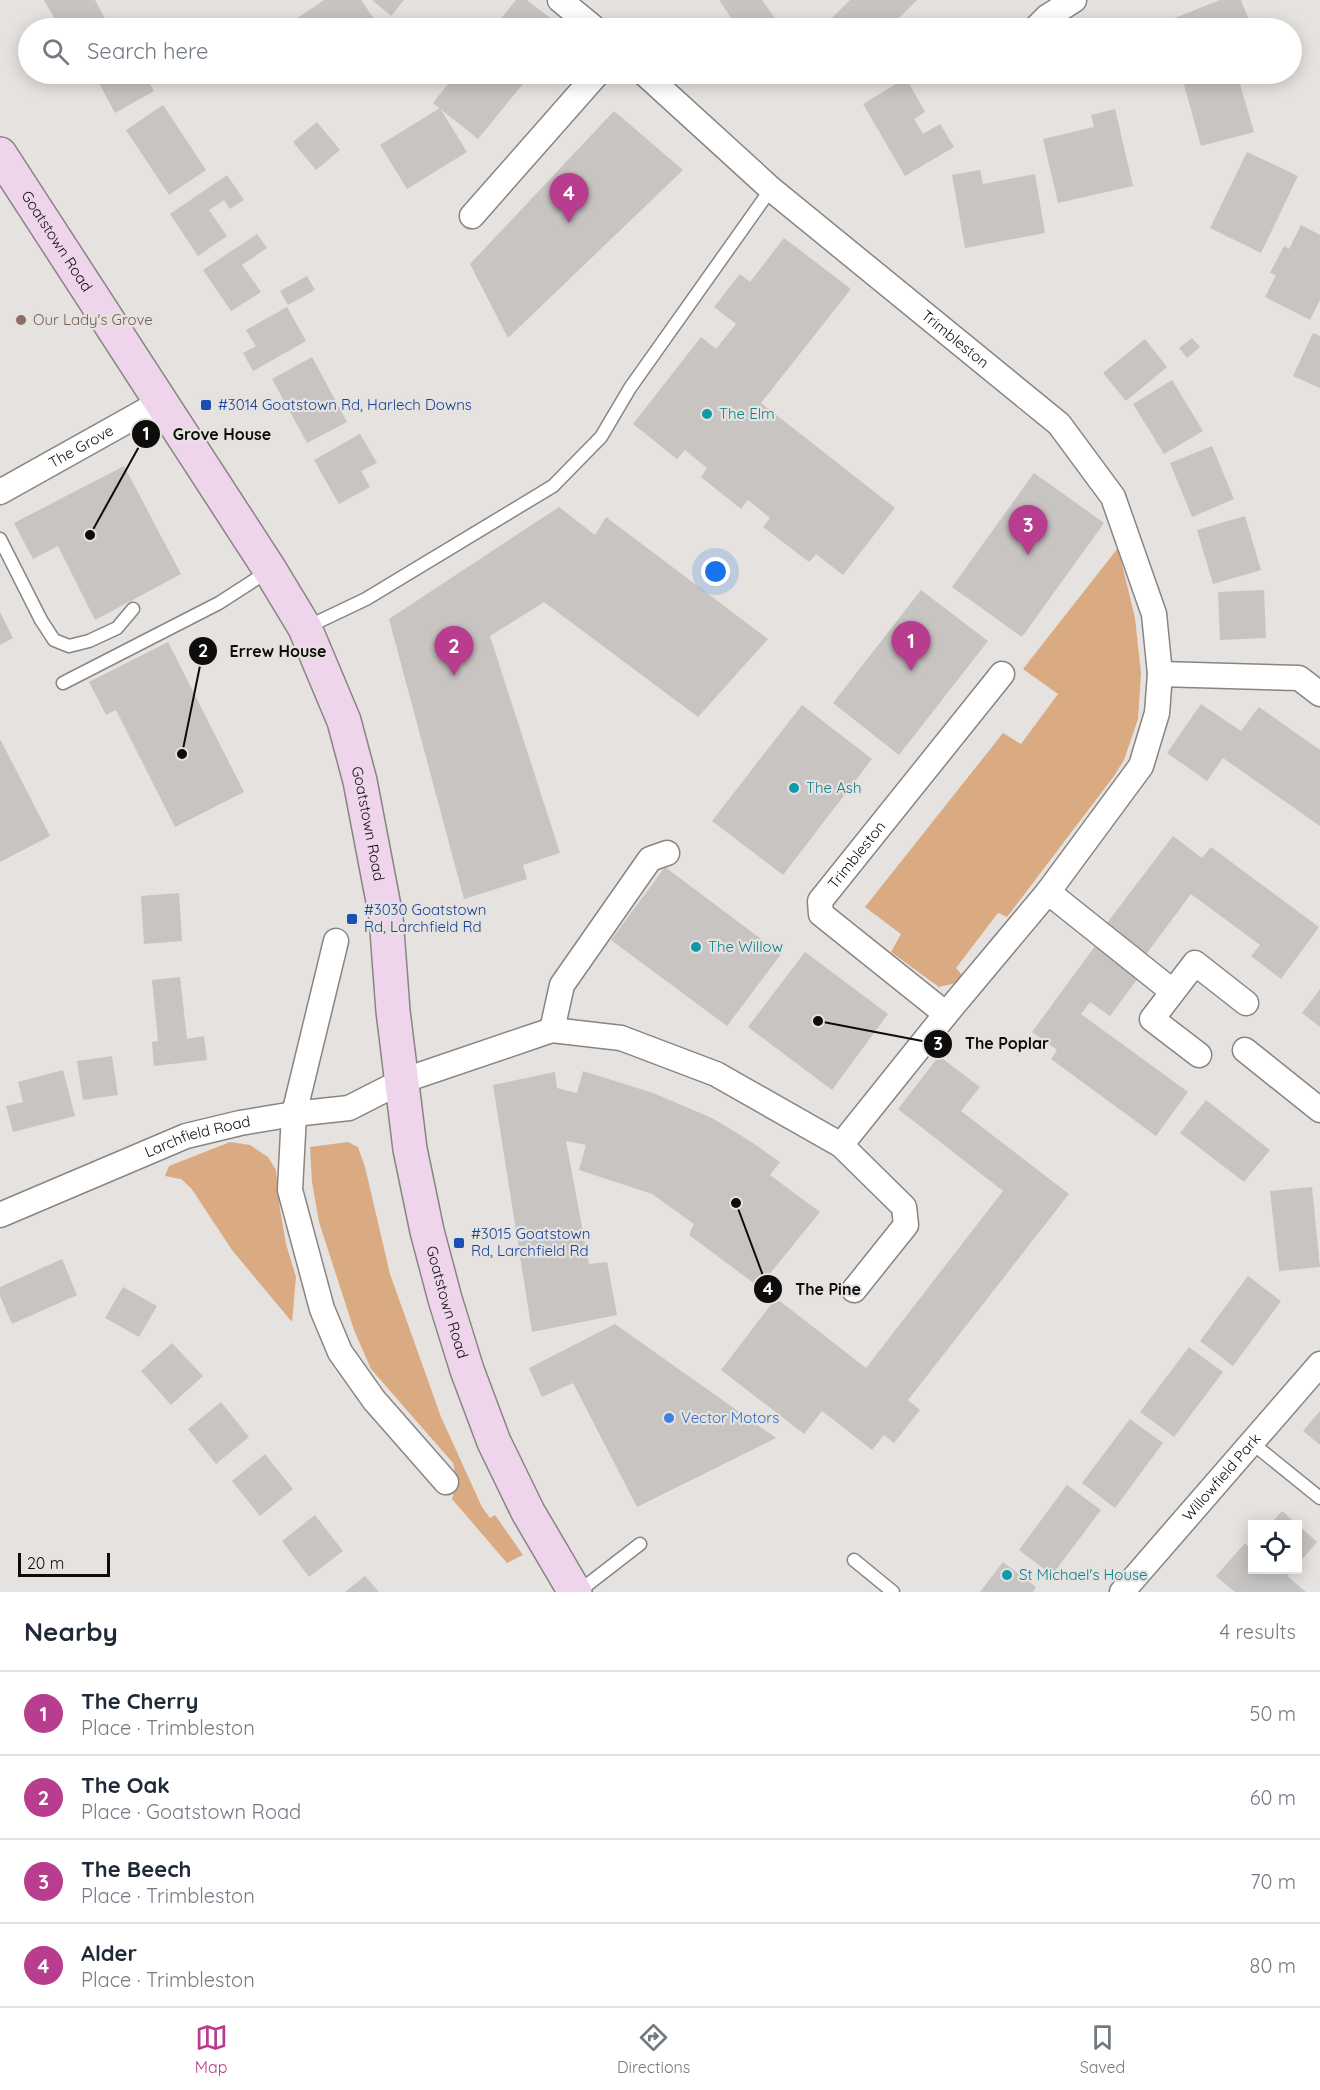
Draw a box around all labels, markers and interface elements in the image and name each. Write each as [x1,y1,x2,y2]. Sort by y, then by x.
search box [18,18,1302,84]
icon: search [39,35,72,68]
text: Search here [87,37,208,65]
pin: 4 [550,174,588,223]
street label: Goatstown Road [17,187,97,295]
street label: Trimbleston [918,306,993,372]
place label: Our Lady's Grove [33,310,153,329]
marker: Our Lady's Grove [14,313,28,327]
place label: #3014 Goatstown Rd, Harlech Downs [218,395,472,414]
marker: #3014 Goatstown Rd, Harlech Downs [199,398,213,412]
place label: The Elm [719,404,775,423]
marker: The Elm [700,407,714,421]
callout: Grove House [131,417,284,451]
street label: The Grove [45,420,117,472]
text: 1 [142,422,150,445]
text: Grove House [173,424,271,444]
pin: 3 [1008,506,1048,555]
your location [701,557,730,586]
pin: 1 [892,622,930,671]
pin: 2 [434,626,474,676]
callout: Errew House [188,634,339,668]
text: 2 [198,639,208,662]
text: Errew House [230,641,326,661]
street label: Goatstown Road [347,764,389,882]
place label: The Ash [806,778,861,797]
marker: The Ash [787,781,801,795]
street label: Trimbleston [824,817,889,893]
place label: #3030 Goatstown Rd, Larchfield Rd [364,900,487,936]
marker: #3030 Goatstown Rd, Larchfield Rd [345,912,359,926]
place label: The Willow [708,937,783,956]
marker: The Willow [689,940,703,954]
callout: The Poplar [923,1027,1061,1061]
text: 3 [933,1032,943,1055]
text: The Poplar [965,1033,1049,1053]
street label: Larchfield Road [142,1111,252,1161]
place label: #3015 Goatstown Rd, Larchfield Rd [471,1224,590,1260]
marker: #3015 Goatstown Rd, Larchfield Rd [452,1236,466,1250]
street label: Goatstown Road [422,1244,473,1361]
callout: The Pine [753,1272,873,1306]
text: 4 [763,1277,774,1300]
text: The Pine [795,1279,861,1299]
place label: Vector Motors [681,1408,779,1427]
marker: Vector Motors [662,1411,676,1425]
street label: Willowfield Park [1178,1429,1265,1525]
map controls [1248,1520,1302,1574]
button: locate [1248,1520,1302,1574]
scale bar [18,1550,110,1578]
text: 20 m [27,1553,64,1573]
place label: St Michael's House [1019,1565,1147,1584]
marker: St Michael's House [1000,1568,1014,1582]
text: Nearby [24,1615,118,1648]
text: 4 results [1220,1619,1296,1644]
text: The Cherry [81,1687,198,1715]
text: 1 [40,1701,47,1726]
text: 50 m [1250,1701,1296,1726]
text: Place · Trimbleston [81,1715,255,1740]
text: The Oak [81,1771,170,1799]
text: 2 [38,1785,49,1810]
text: 60 m [1250,1785,1296,1810]
text: Place · Goatstown Road [81,1799,301,1824]
text: The Beech [81,1855,191,1883]
text: 3 [38,1869,49,1894]
text: 70 m [1250,1869,1296,1894]
text: Place · Trimbleston [81,1883,255,1908]
text: Alder [81,1939,137,1967]
text: 4 [38,1953,49,1978]
text: 80 m [1250,1953,1296,1978]
text: Place · Trimbleston [81,1967,255,1992]
tab: Map [195,2021,228,2077]
tab: Directions [617,2021,690,2077]
tab: Saved [1080,2021,1125,2077]

